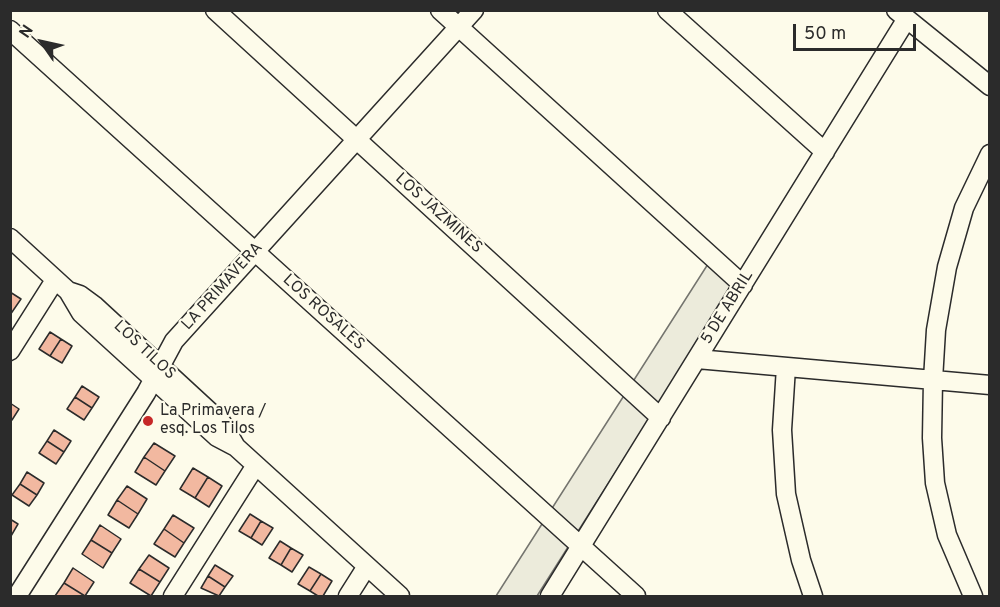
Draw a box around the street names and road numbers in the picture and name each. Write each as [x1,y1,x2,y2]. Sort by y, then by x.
street label: LOS JAZMINES [390,170,486,258]
street label: LA PRIMAVERA [178,239,268,335]
street label: 5 DE ABRIL [698,268,758,348]
street label: LOS ROSALES [278,271,368,355]
street label: LOS TILOS [109,317,179,385]

